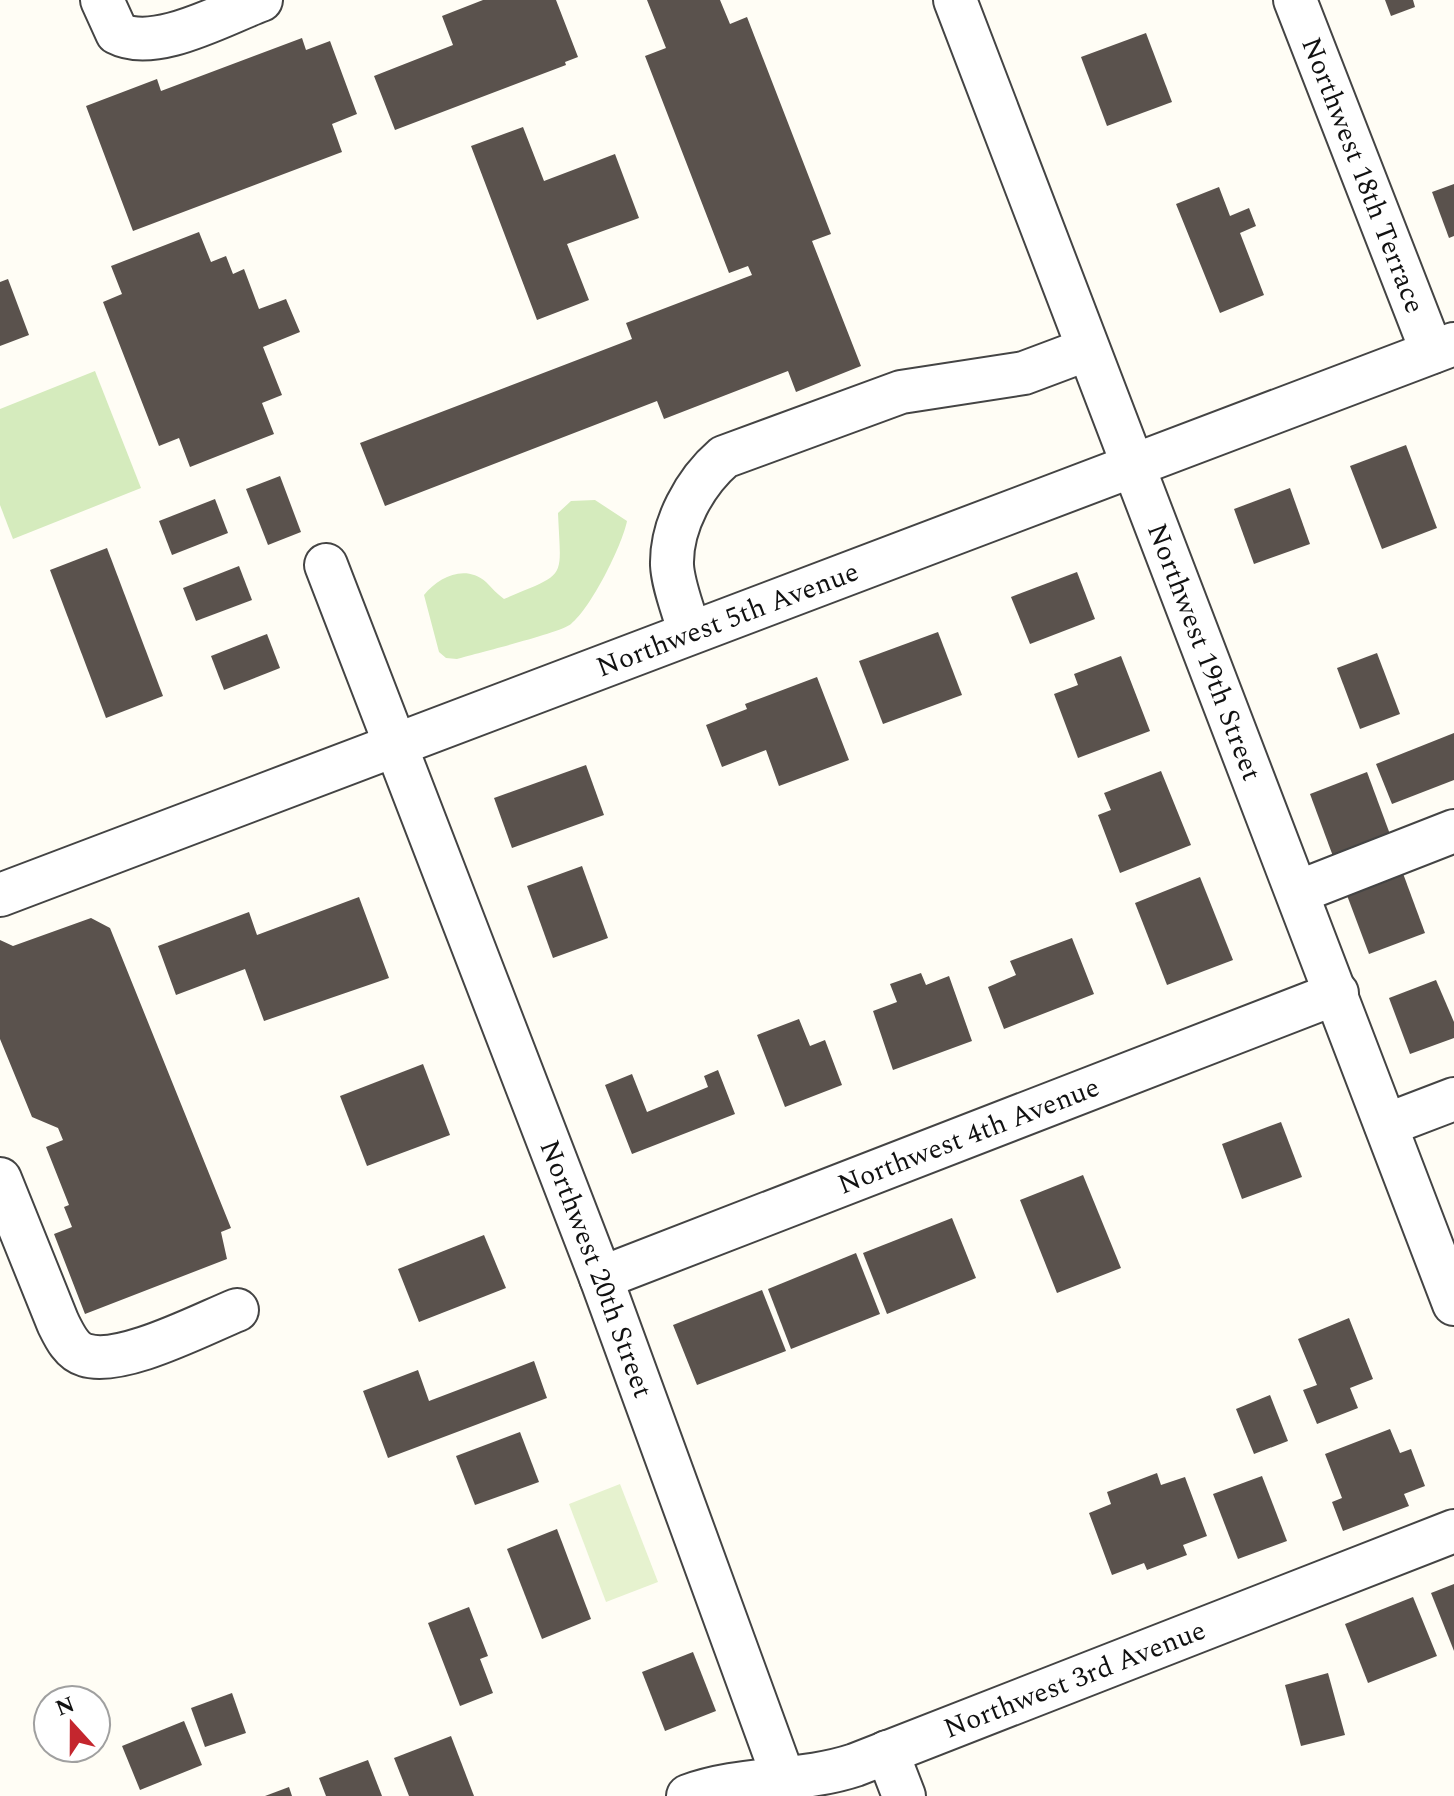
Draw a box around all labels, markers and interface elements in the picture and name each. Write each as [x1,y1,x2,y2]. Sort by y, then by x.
street label: Northwest 18th Terrace [1290,31,1436,320]
street label: Northwest 19th Street [1136,517,1273,787]
street label: Northwest 5th Avenue [590,550,865,689]
street label: Northwest 4th Avenue [831,1066,1106,1206]
street label: Northwest 20th Street [528,1133,664,1404]
street label: Northwest 3rd Avenue [937,1609,1212,1750]
north arrow [32,1684,112,1764]
text: N [51,1688,80,1725]

